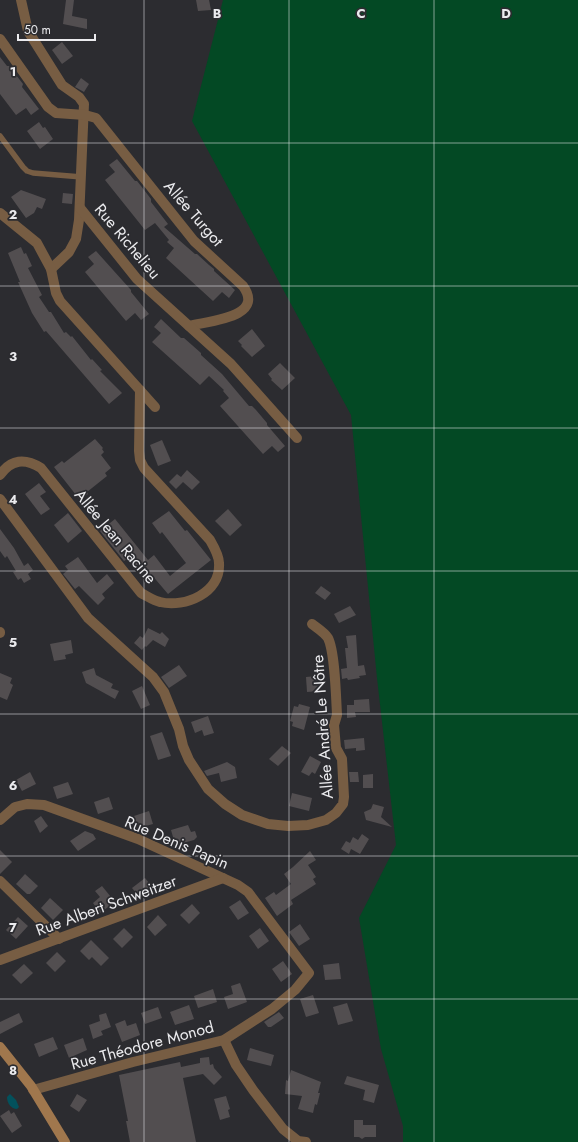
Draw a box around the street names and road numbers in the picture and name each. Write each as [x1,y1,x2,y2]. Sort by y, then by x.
street label: Allée Turgot [158,175,229,251]
street label: Rue Richelieu [89,199,166,284]
street label: Allée Jean Racine [69,484,162,589]
street label: Allée André Le Nôtre [306,654,339,800]
street label: Rue Denis Papin [121,810,232,875]
street label: Rue Albert Schweitzer [32,869,180,942]
street label: Rue Théodore Monod [68,1015,216,1076]

